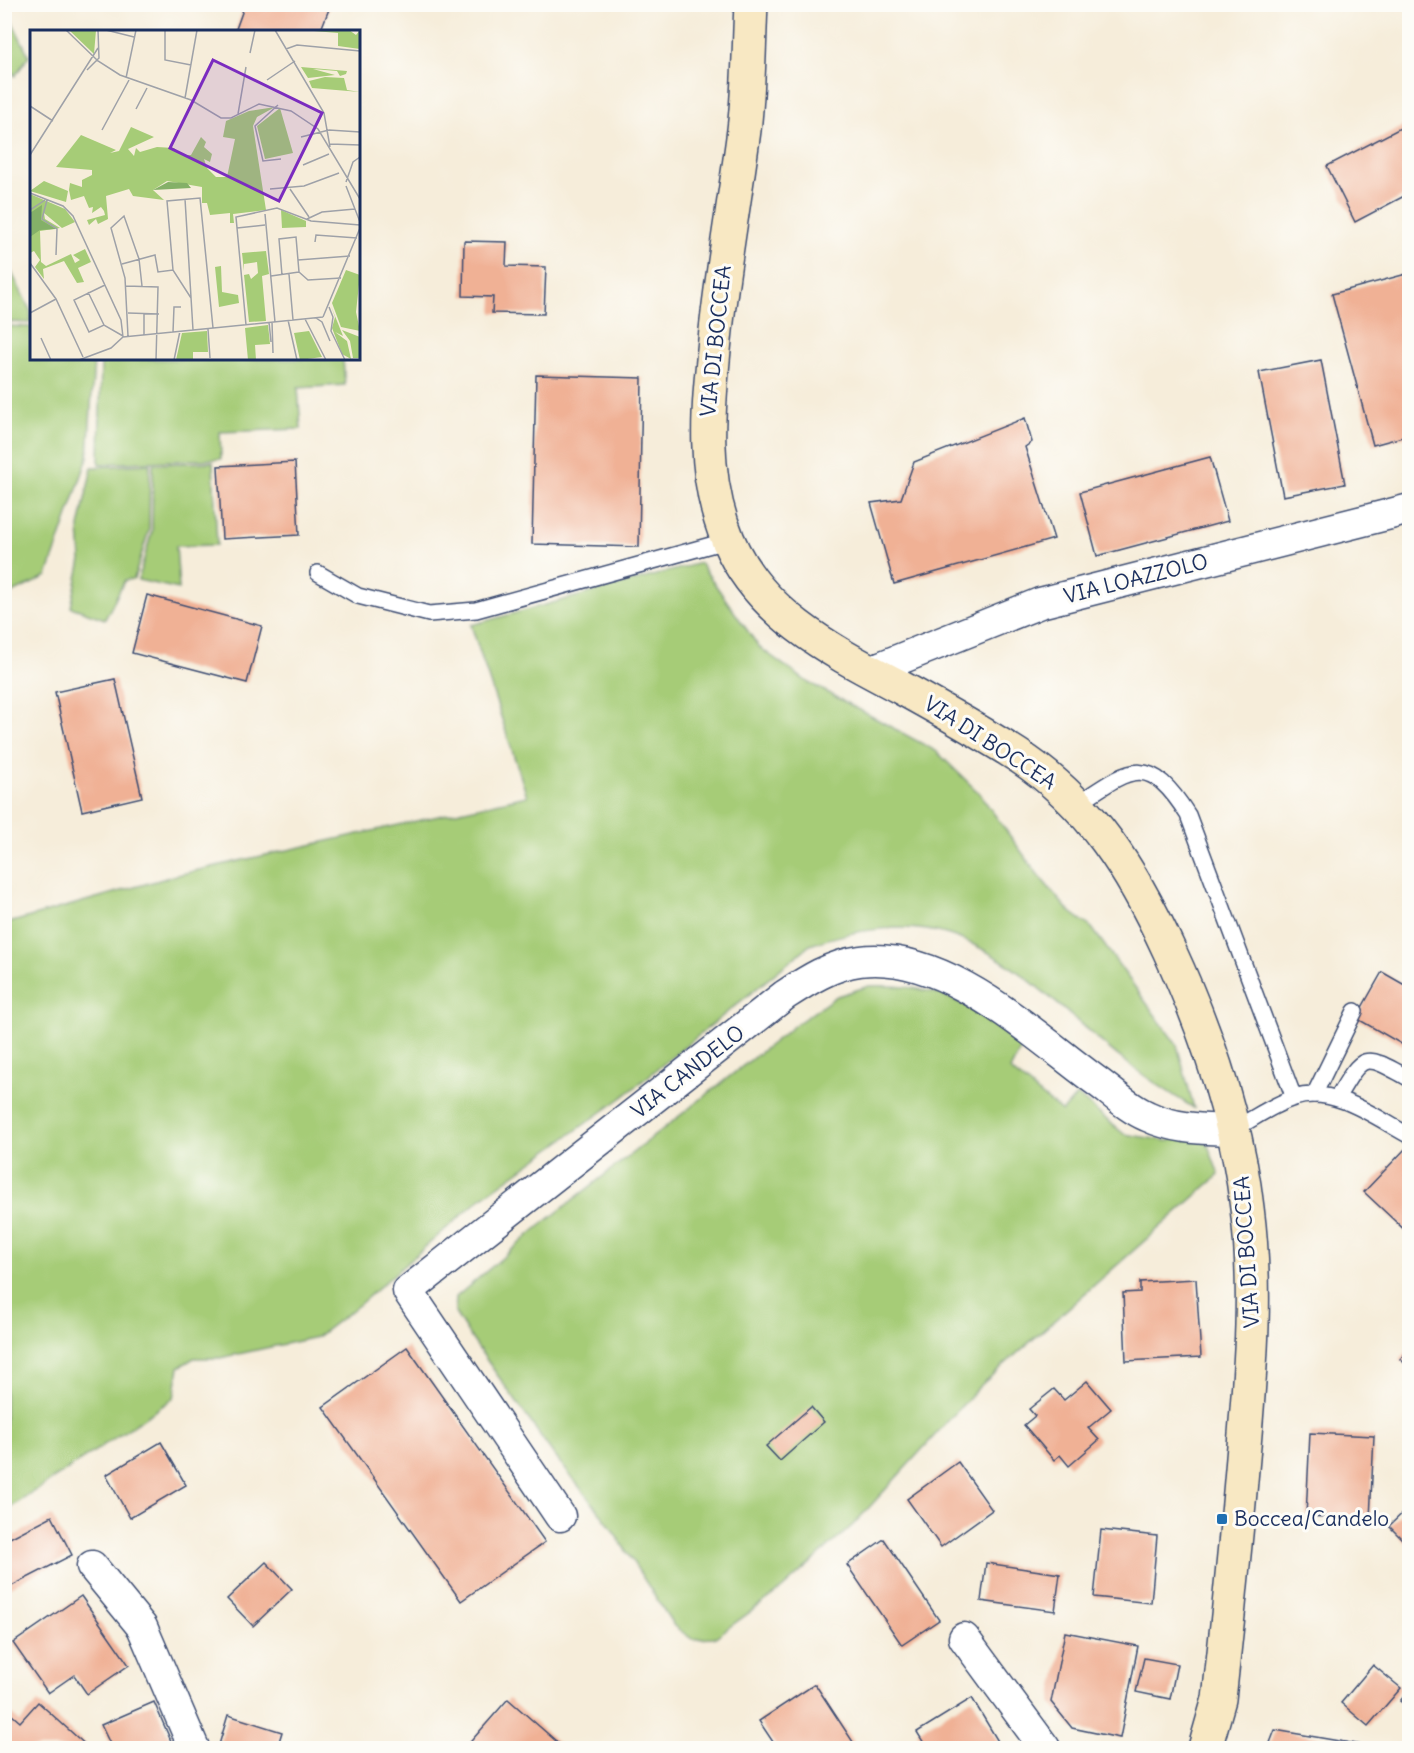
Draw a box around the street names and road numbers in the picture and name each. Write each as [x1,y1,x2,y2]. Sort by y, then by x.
street label: VIA DI BOCCEA [694,264,737,418]
street label: VIA LOAZZOLO [1061,548,1211,609]
street label: VIA DI BOCCEA [919,690,1061,795]
street label: VIA CANDELO [626,1019,750,1124]
street label: VIA DI BOCCEA [1228,1175,1265,1329]

